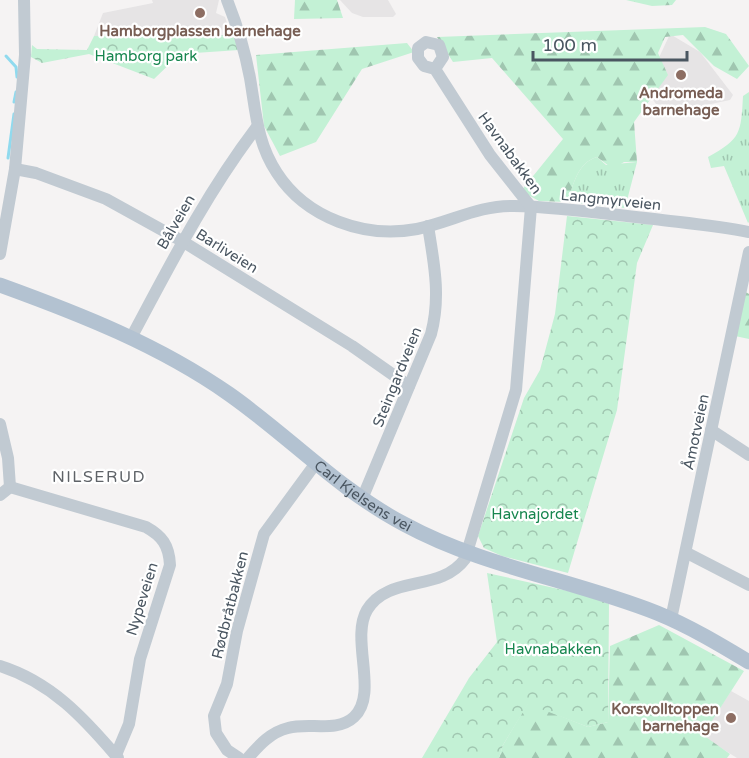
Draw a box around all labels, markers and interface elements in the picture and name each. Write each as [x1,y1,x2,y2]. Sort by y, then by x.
marker: Hamborgplassen barnehage [193,6,207,20]
place label: Hamborgplassen barnehage [99,22,301,41]
scale bar [533,24,688,62]
text: 100 m [542,34,597,56]
park label: Hamborg park [95,47,197,65]
marker: Andromeda barnehage [674,68,688,82]
place label: Andromeda barnehage [639,84,723,120]
street label: Havnabakken [474,109,546,197]
street label: Langmyrveien [560,186,662,214]
street label: Bålveien [153,191,199,253]
street label: Barliveien [193,225,261,277]
street label: Steingardveien [369,324,425,430]
street label: Åmotveien [679,392,713,472]
street label: Carl Kjelsens vei [311,456,415,536]
district label: NILSERUD [52,467,146,487]
park label: Havnajordet [491,505,579,523]
street label: Rødbråtbakken [208,549,252,661]
street label: Nypeveien [122,560,162,638]
park label: Havnabakken [505,640,601,658]
place label: Korsvolltoppen barnehage [611,700,719,736]
marker: Korsvolltoppen barnehage [724,711,738,725]

